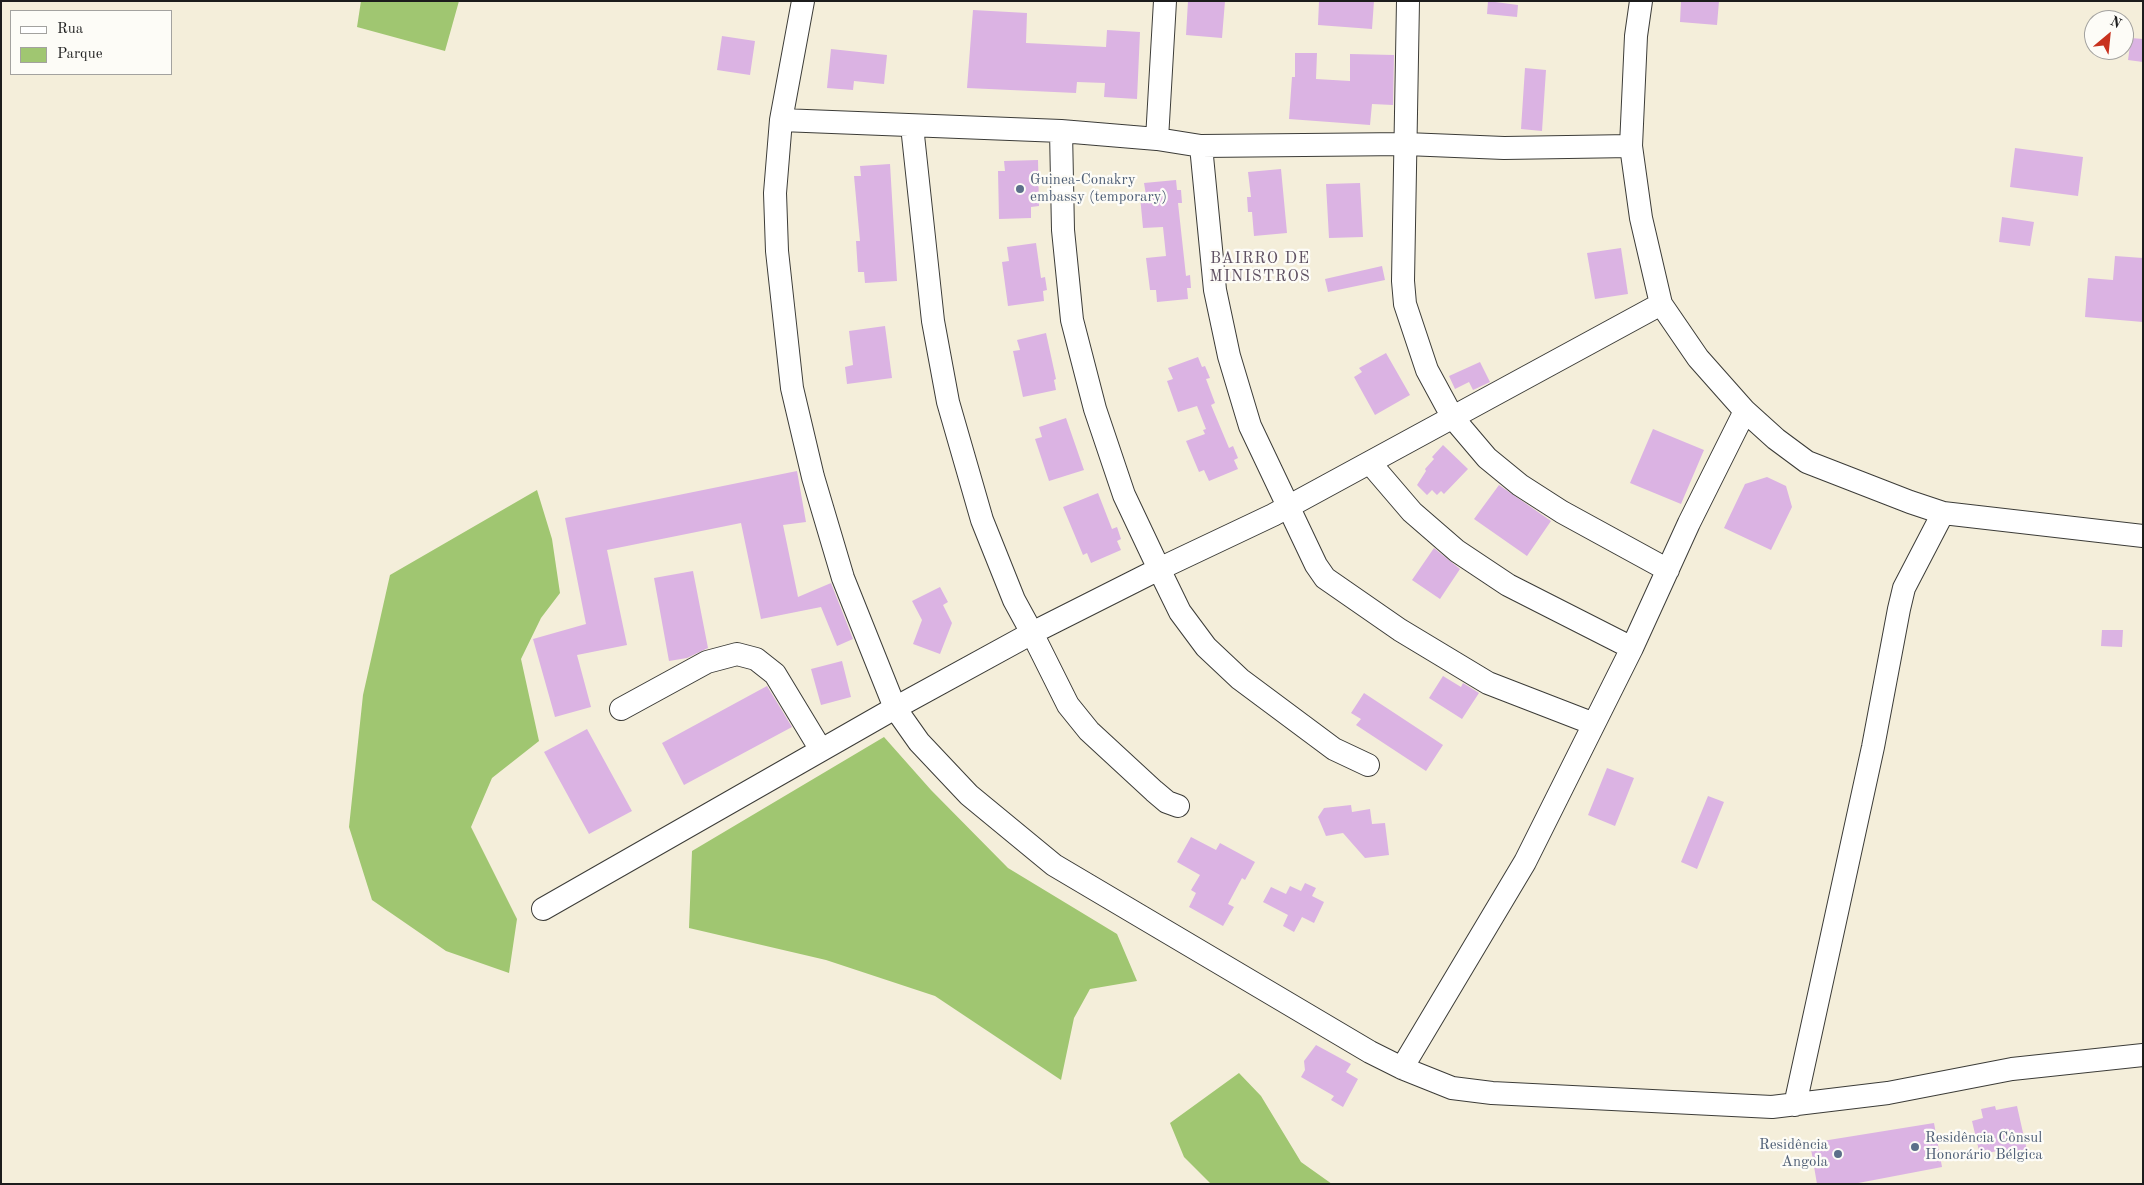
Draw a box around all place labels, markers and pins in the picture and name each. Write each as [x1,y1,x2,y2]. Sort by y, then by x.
place label: Guinea-Conakry embassy (temporary) [1030,171,1167,206]
marker: Guinea-Conakry embassy (temporary) [1014,183,1026,195]
place label: Residência Cônsul Honorário Bélgica [1925,1129,2043,1164]
place label: Residência Angola [1759,1136,1828,1171]
marker: Residência Cônsul Honorário Bélgica [1909,1141,1921,1153]
marker: Residência Angola [1832,1148,1844,1160]

